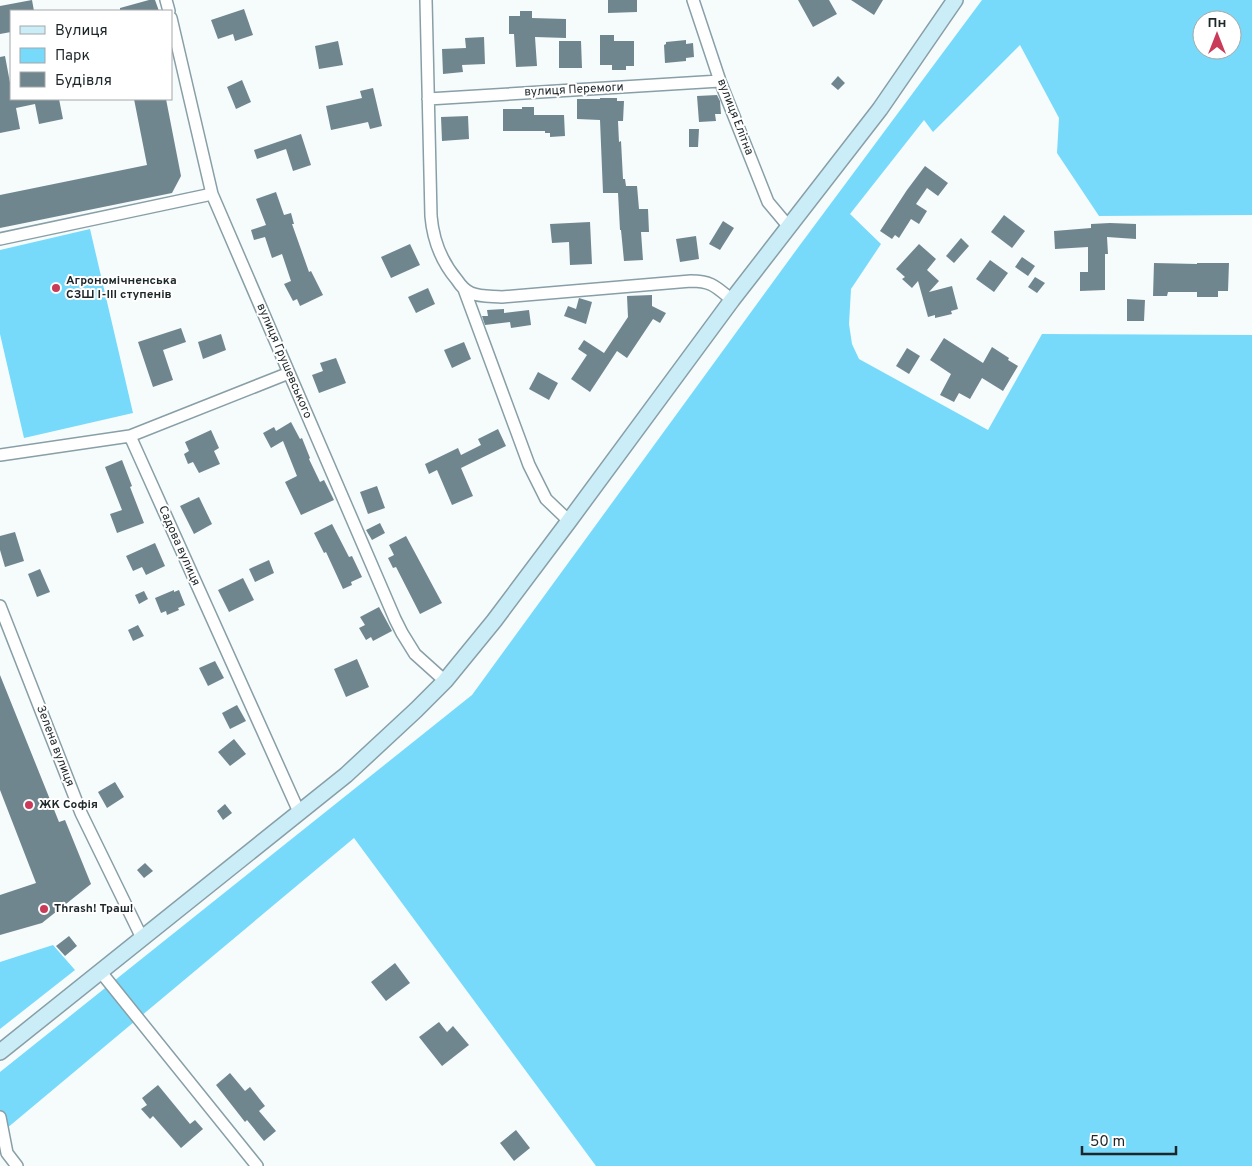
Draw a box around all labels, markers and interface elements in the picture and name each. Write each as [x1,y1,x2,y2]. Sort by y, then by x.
legend [10,10,172,100]
north arrow [1192,10,1242,60]
text: Пн [1208,15,1226,32]
text: Вулиця [55,22,108,41]
text: Парк [55,47,90,66]
text: Будівля [55,72,112,91]
street label: вулиця Елітна [713,76,757,158]
street label: вулиця Перемоги [524,79,624,101]
place label: Агрономічненська СЗШ І-ІІІ ступенів [66,273,177,303]
marker: Агрономічненська СЗШ І-ІІІ ступенів [50,282,62,294]
street label: вулиця Грушевського [252,301,316,421]
street label: Садова вулиця [154,503,204,589]
street label: Зелена вулиця [32,703,78,789]
place label: ЖК Софія [39,797,98,813]
marker: ЖК Софія [23,799,35,811]
place label: Thrash! Траш! [54,901,133,917]
marker: Thrash! Траш! [38,903,50,915]
scale bar [1082,1124,1176,1156]
text: 50 m [1090,1133,1125,1152]

